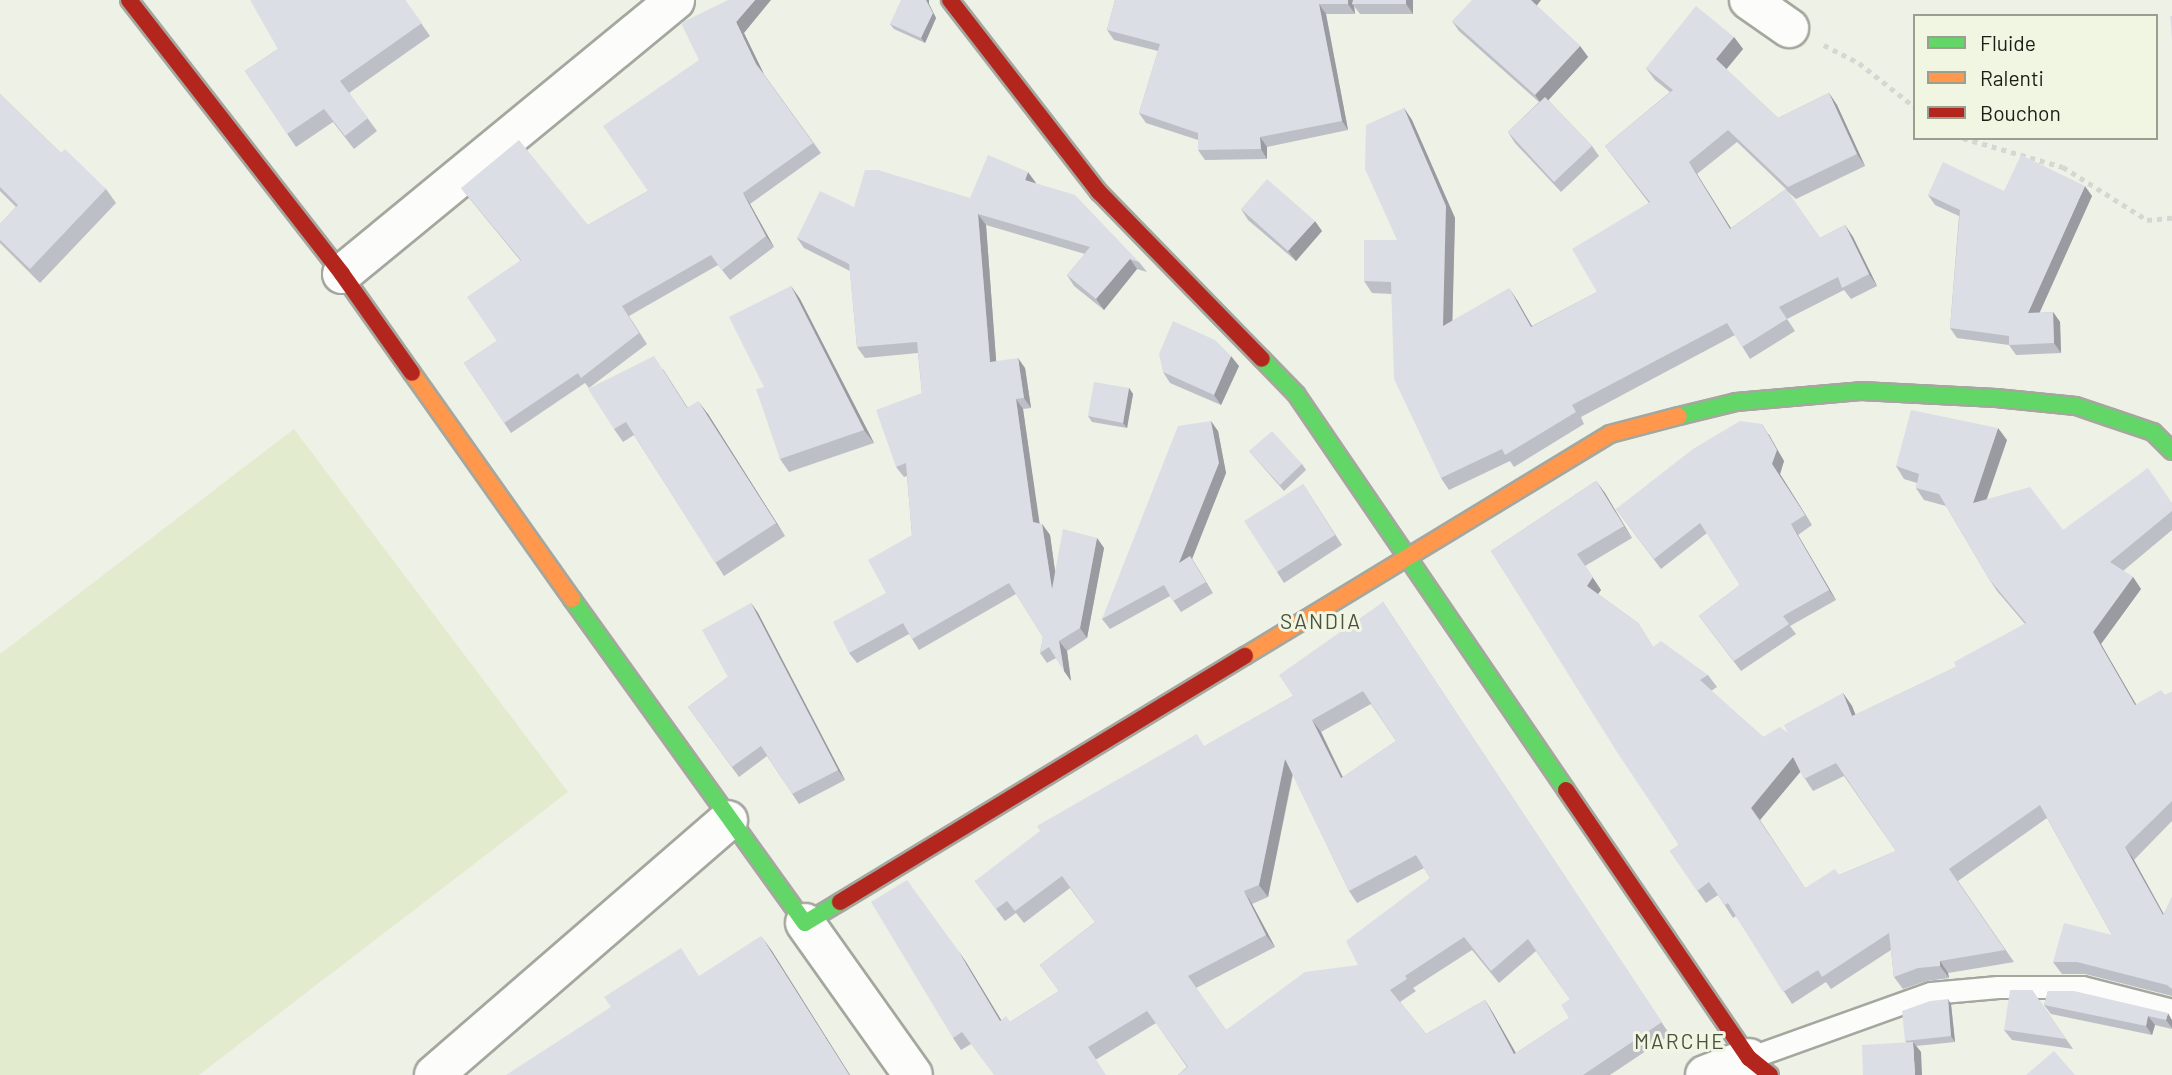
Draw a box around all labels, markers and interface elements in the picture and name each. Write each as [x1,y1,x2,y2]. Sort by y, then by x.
legend [1913,14,2158,140]
text: Fluide [1980,30,2036,55]
text: Ralenti [1980,65,2044,90]
text: Bouchon [1980,100,2061,125]
district label: SANDIA [1281,608,1361,634]
district label: MARCHE [1635,1028,1725,1054]

